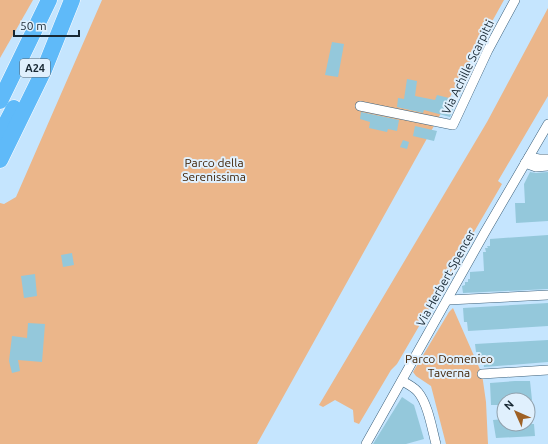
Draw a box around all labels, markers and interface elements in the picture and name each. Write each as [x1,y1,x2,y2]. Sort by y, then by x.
scale bar [14,12,79,38]
street label: Via Achille Scarpitti [439,17,496,116]
text: 50 m [20,19,47,32]
road number: A24 [20,59,50,77]
park label: Parco della Serenissima [182,156,246,183]
street label: Via Herbert Spencer [414,227,478,328]
park label: Parco Domenico Taverna [405,352,493,379]
north arrow [496,392,536,432]
text: N [502,398,516,412]

